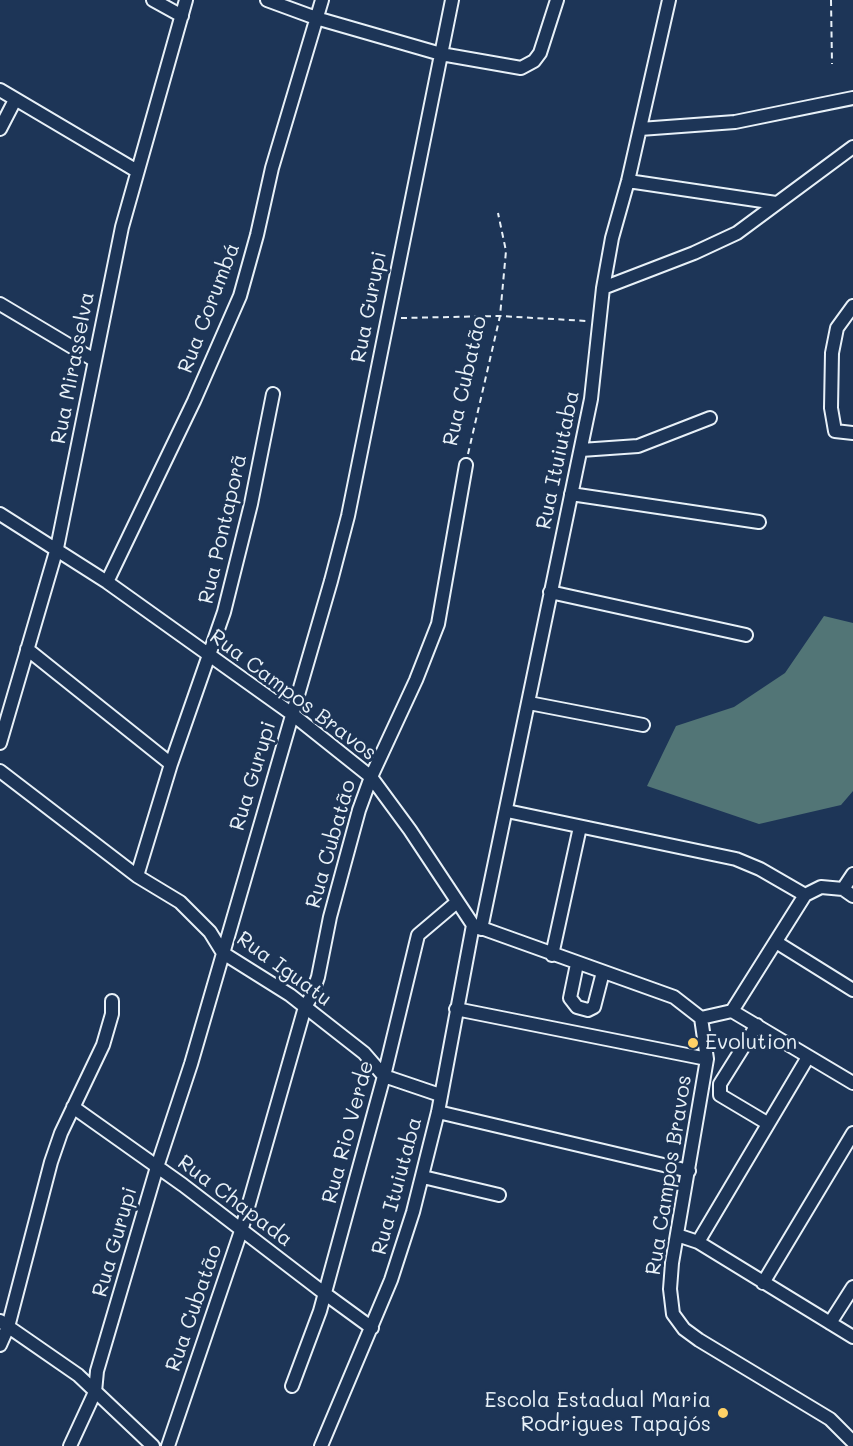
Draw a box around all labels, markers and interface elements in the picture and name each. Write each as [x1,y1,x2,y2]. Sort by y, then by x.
street label: Rua Corumbá [173,239,245,377]
street label: Rua Gurupi [346,249,392,365]
street label: Rua Mirasselva [46,290,100,446]
street label: Rua Cubatão [438,314,492,448]
street label: Rua Ituiutaba [531,388,585,532]
street label: Rua Pontaporã [194,452,252,606]
street label: Rua Campos Bravos [205,624,381,766]
street label: Rua Gurupi [224,718,282,834]
street label: Rua Cubatão [301,777,361,911]
street label: Rua Iguatu [232,926,336,1012]
place label: Evolution [705,1030,797,1056]
marker: Evolution [686,1036,700,1050]
street label: Rua Rio Verde [317,1058,379,1206]
street label: Rua Campos Bravos [641,1073,697,1277]
street label: Rua Ituiutaba [367,1114,427,1258]
street label: Rua Chapada [173,1150,297,1252]
street label: Rua Gurupi [87,1184,143,1300]
street label: Rua Cubatão [161,1241,227,1375]
place label: Escola Estadual Maria Rodrigues Tapajós [485,1388,711,1438]
marker: Escola Estadual Maria Rodrigues Tapajós [716,1406,730,1420]

